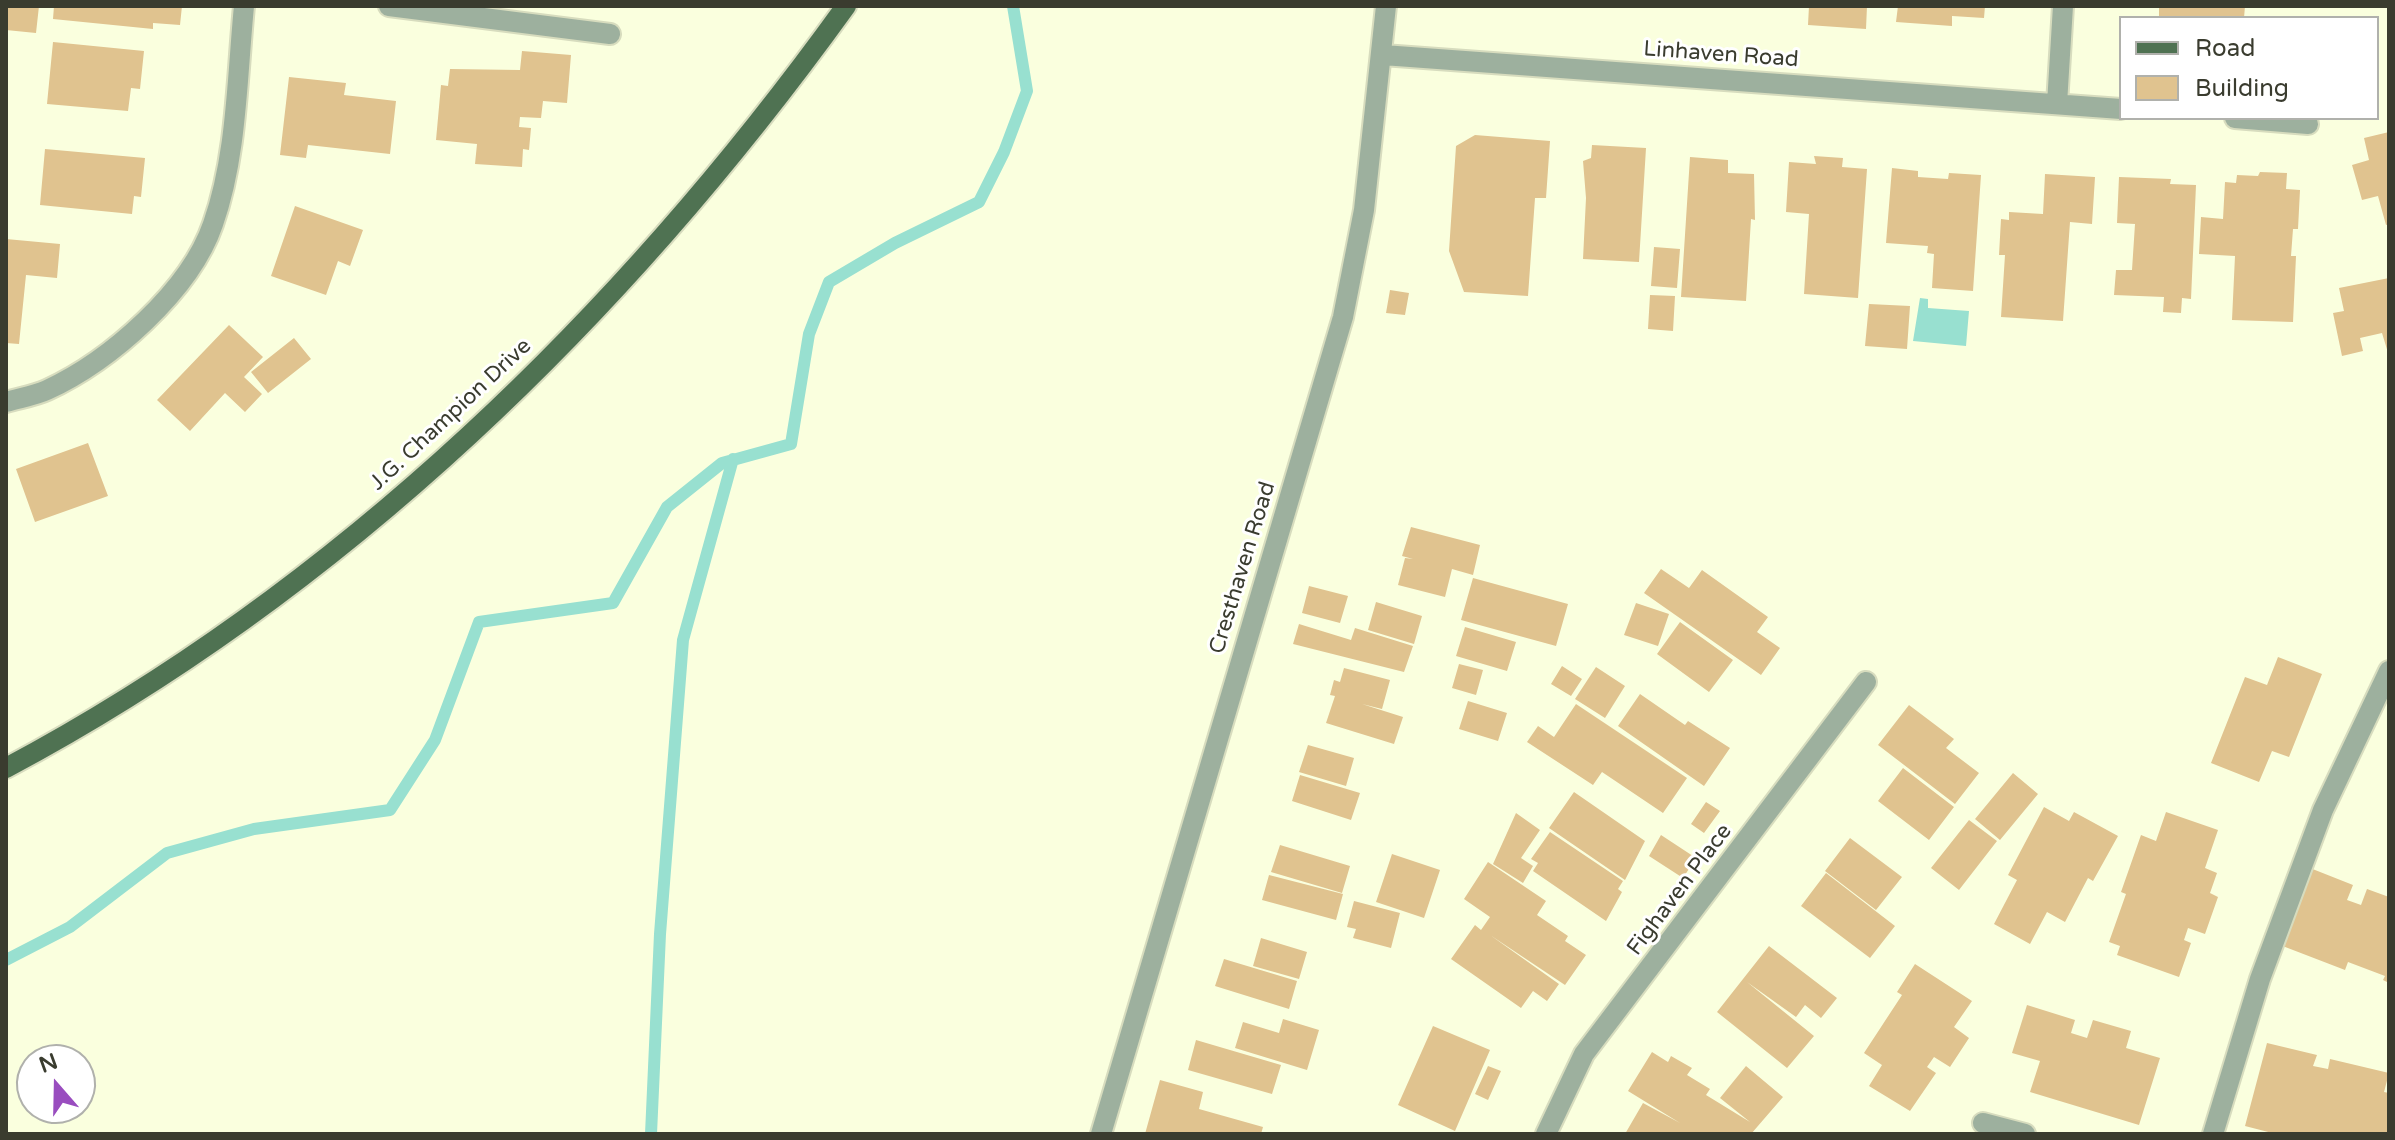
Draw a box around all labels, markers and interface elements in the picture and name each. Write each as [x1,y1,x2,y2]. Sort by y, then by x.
legend [2119,16,2379,120]
text: Road [2195,34,2255,63]
street label: Linhaven Road [1643,36,1799,74]
text: Building [2195,74,2289,103]
street label: J.G. Champion Drive [365,333,537,497]
street label: Cresthaven Road [1204,479,1282,657]
street label: Fighaven Place [1622,819,1738,961]
north arrow [16,1044,96,1124]
text: N [36,1048,61,1079]

